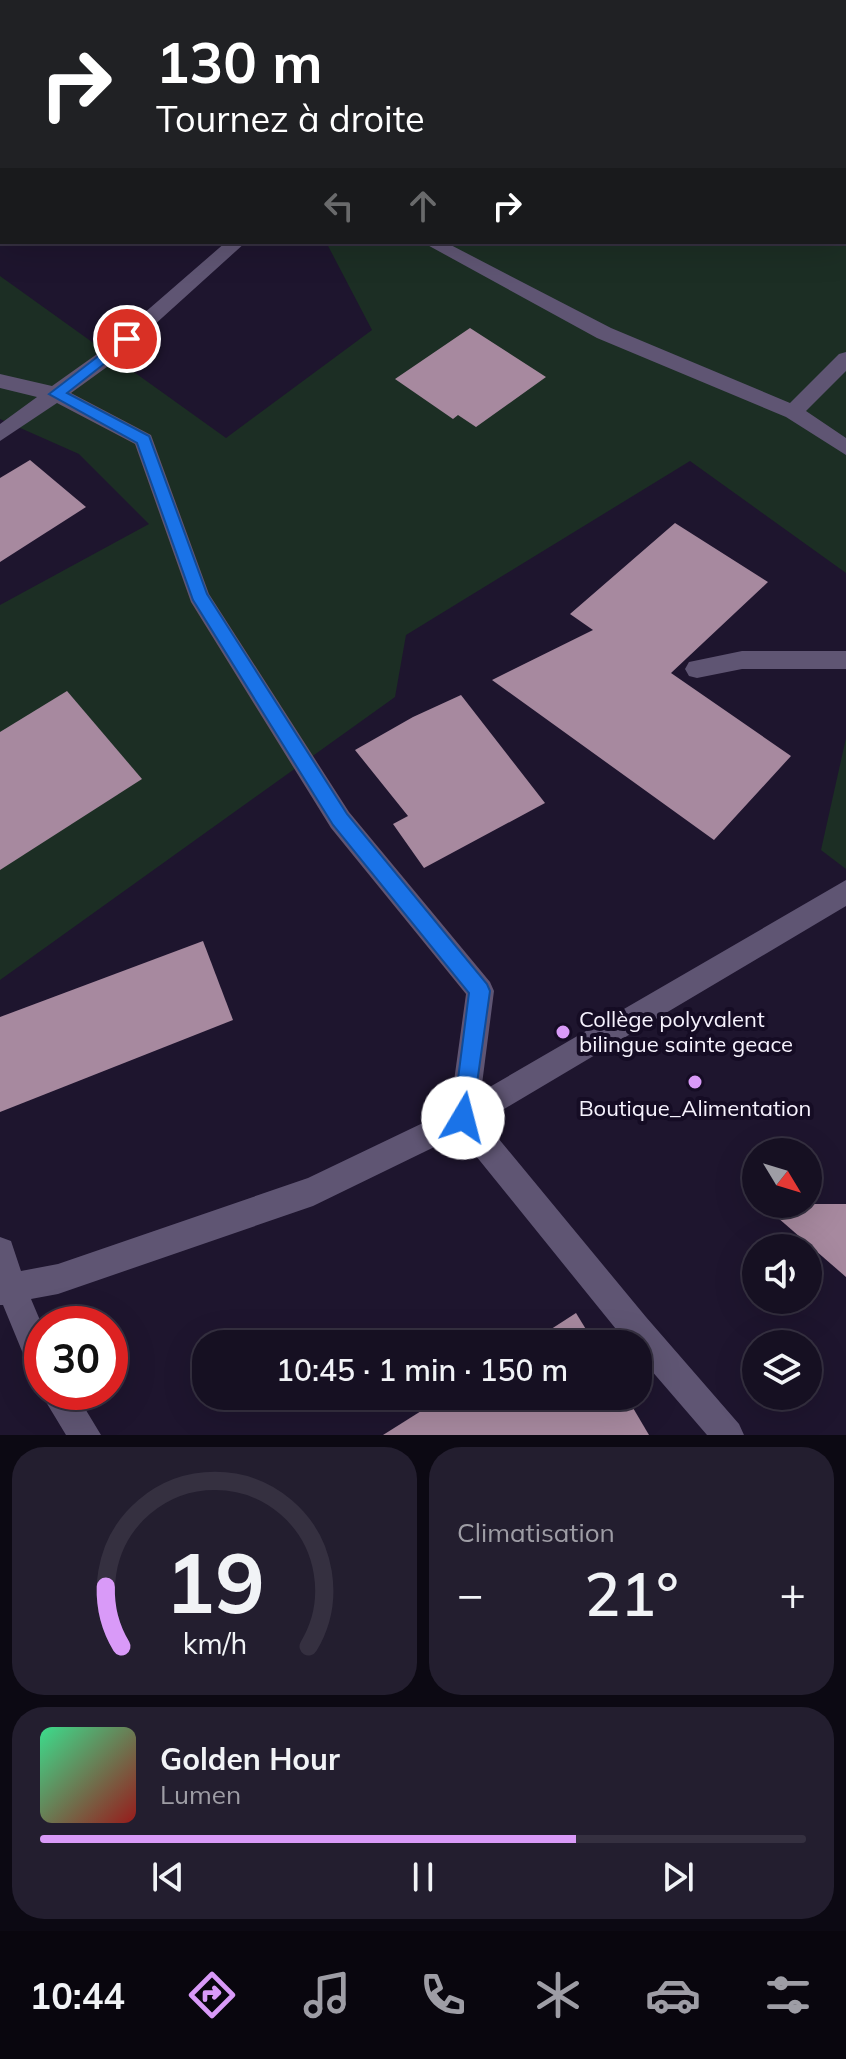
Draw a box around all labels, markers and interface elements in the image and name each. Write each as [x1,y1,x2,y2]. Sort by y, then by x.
text: 130 m [156,27,323,97]
icon: right [24,32,128,136]
text: Tournez à droite [156,96,425,141]
icon: left [317,184,361,228]
icon: ahead [401,184,445,228]
icon: right [485,184,529,228]
pin [93,305,161,373]
icon: arrive [105,317,149,361]
place label: Collège polyvalent bilingue sainte geace [579,1005,793,1058]
marker: Collège polyvalent bilingue sainte geace [554,1023,572,1041]
marker: Boutique_Alimentation [686,1073,704,1091]
position arrow [421,1076,505,1160]
place label: Boutique_Alimentation [579,1094,811,1122]
north arrow [742,1138,822,1218]
map controls [742,1138,822,1410]
button: sound [742,1234,822,1314]
speed limit sign: 30 [24,1306,128,1410]
button: layers [742,1330,822,1410]
text: 10:45 · 1 min · 150 m [276,1351,568,1389]
text: Climatisation [457,1516,615,1549]
text: 19 [165,1529,264,1634]
text: 21° [584,1556,679,1631]
text: − [457,1566,483,1621]
text: + [780,1566,806,1621]
text: km/h [182,1625,247,1661]
text: Golden Hour [160,1740,340,1778]
text: Lumen [160,1778,241,1811]
icon: previous [146,1855,190,1899]
icon: pause [401,1855,445,1899]
icon: next [656,1855,700,1899]
icon: directions [184,1967,240,2023]
icon: music [299,1967,355,2023]
icon: phone [415,1967,471,2023]
icon: climate [530,1967,586,2023]
icon: car [645,1967,701,2023]
icon: filters [760,1967,816,2023]
text: 10:44 [30,1973,125,2018]

